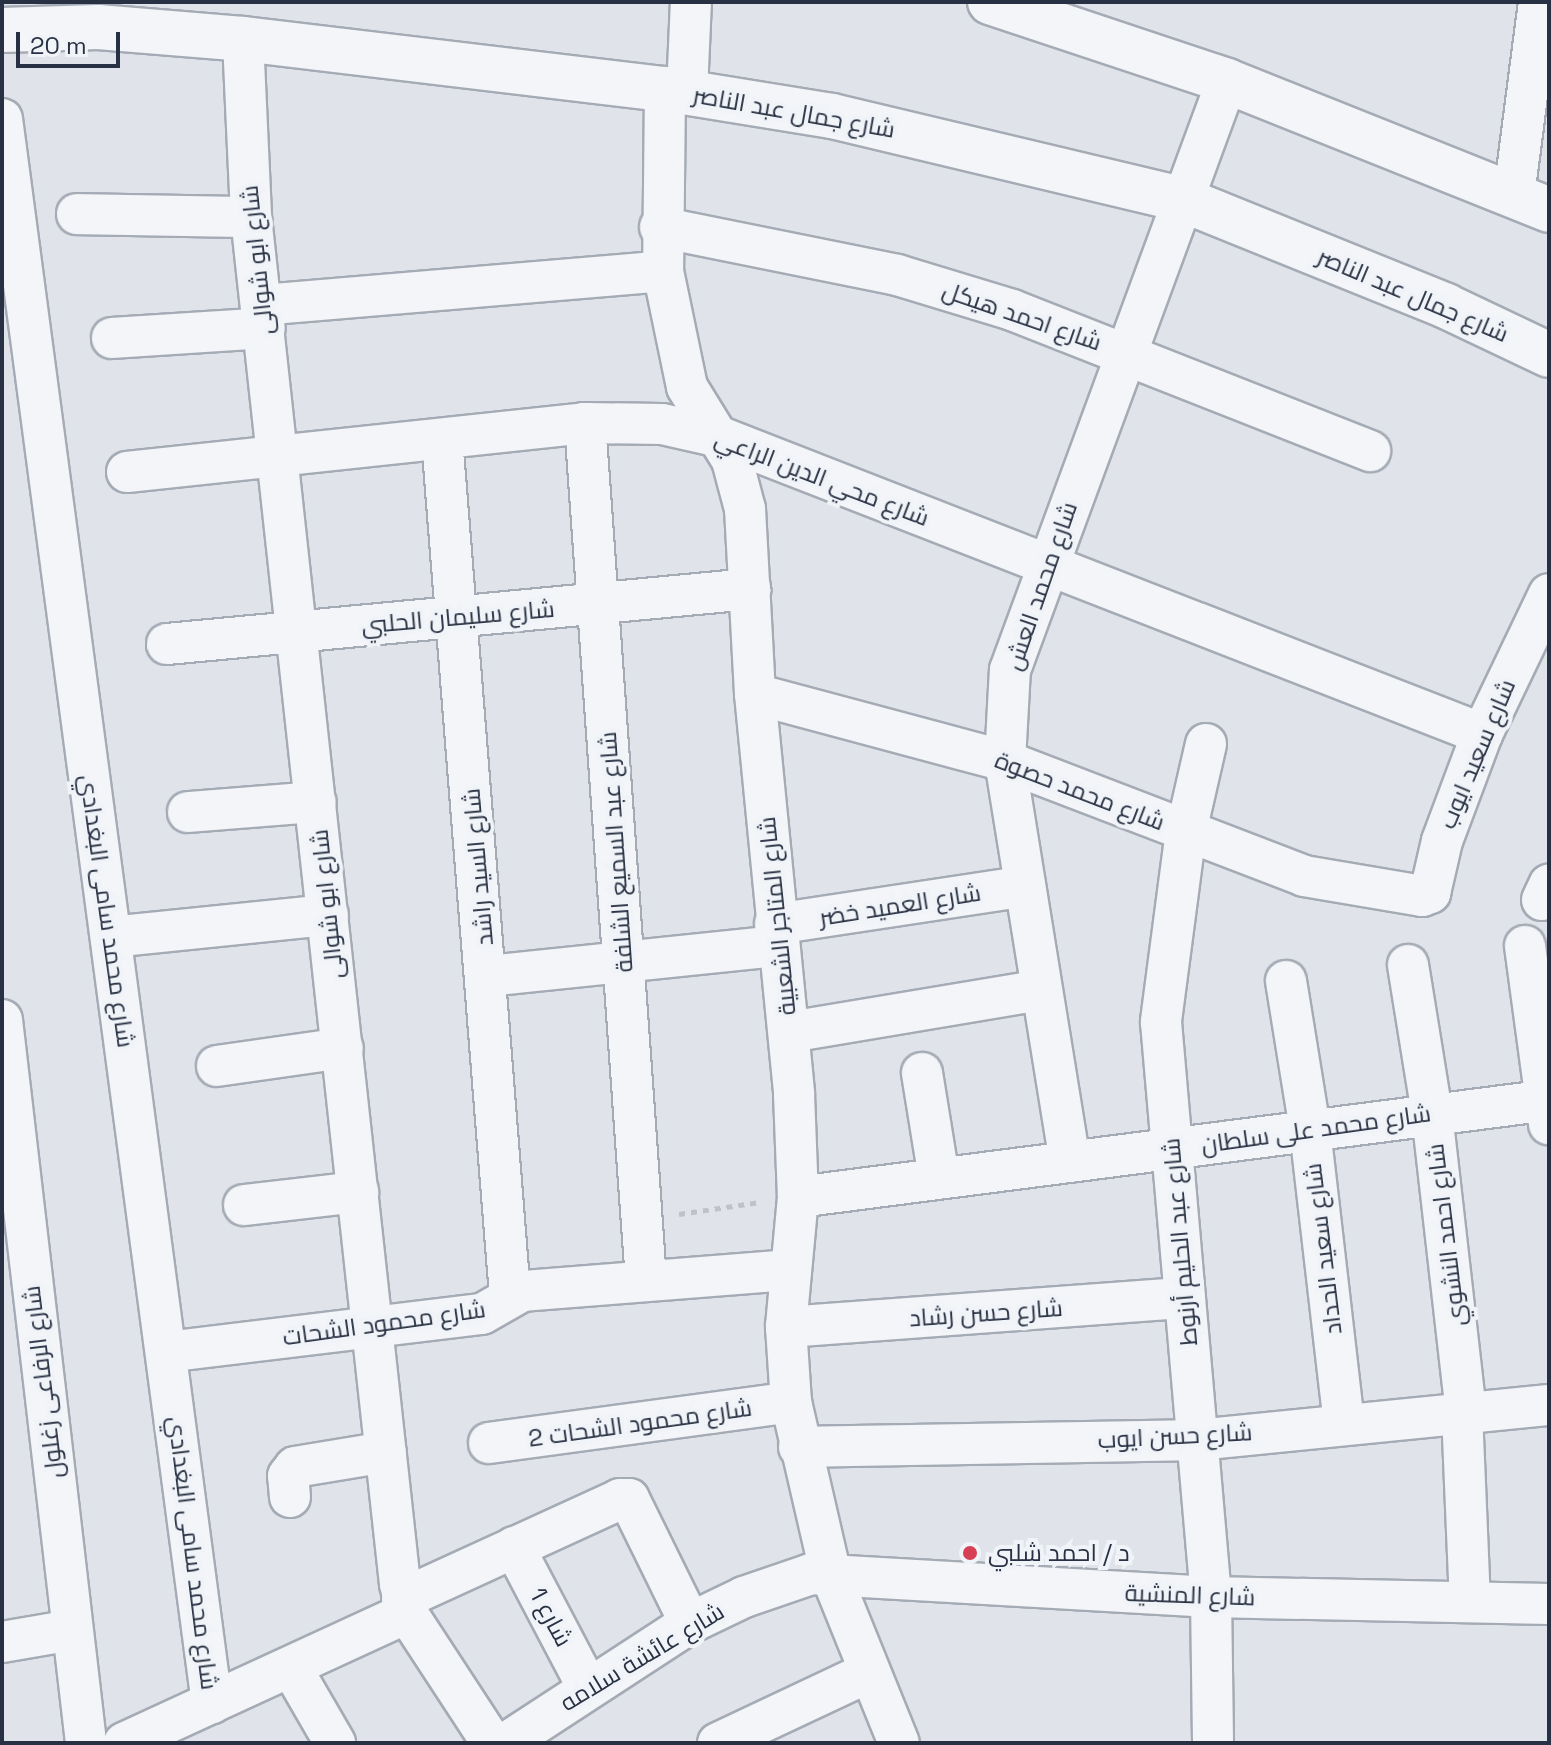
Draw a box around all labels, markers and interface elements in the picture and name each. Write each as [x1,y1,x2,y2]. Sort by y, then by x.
scale bar [20,16,124,66]
text: 20 m [30,30,87,61]
street label: شارع جمال عبد الناصر [691,80,897,144]
street label: شارع ابو شوالى [235,184,279,336]
street label: شارع جمال عبد الناصر [1313,242,1513,348]
street label: شارع احمد هيكل [939,275,1105,357]
street label: شارع محي الدين الراعي [711,424,933,532]
street label: شارع محمد العش [999,498,1083,674]
street label: شارع سليمان الحلبي [360,594,556,640]
street label: شارع سعيد ايوب [1433,675,1521,833]
street label: شارع عبد السميع الشلفة [593,731,639,973]
street label: شارع محمد حصوة [991,745,1169,837]
street label: شارع محمد سامى البغدادي [74,773,140,1049]
street label: شارع السيد راشد [457,787,499,947]
street label: شارع المتاجر الشعبية [752,815,802,1017]
street label: شارع ابو شوالى [305,828,349,980]
street label: شارع العميد خضر [817,878,983,932]
street label: شارع محمد على سلطان [1199,1099,1433,1159]
street label: شارع عبد الحليم أرنوط [1157,1137,1203,1347]
street label: شارع احمد النشوي [1421,1142,1471,1328]
street label: شارع سعيد الحداد [1298,1162,1348,1336]
street label: شارع الرفاعى زغلول [17,1284,69,1480]
street label: شارع حسن رشاد [908,1293,1064,1333]
street label: شارع محمود الشحات [281,1295,487,1351]
street label: شارع محمود الشحات 2 [526,1393,754,1453]
street label: شارع محمد سامى البغدادي [162,1415,224,1691]
street label: شارع حسن ايوب [1097,1418,1253,1454]
place label: د / احمد شلبي [988,1539,1130,1567]
marker: د / احمد شلبي [959,1542,981,1564]
street label: شارع المنشية [1124,1578,1256,1612]
street label: شارع 1 [524,1583,578,1651]
street label: شارع عائشة سلامه [555,1597,729,1717]

